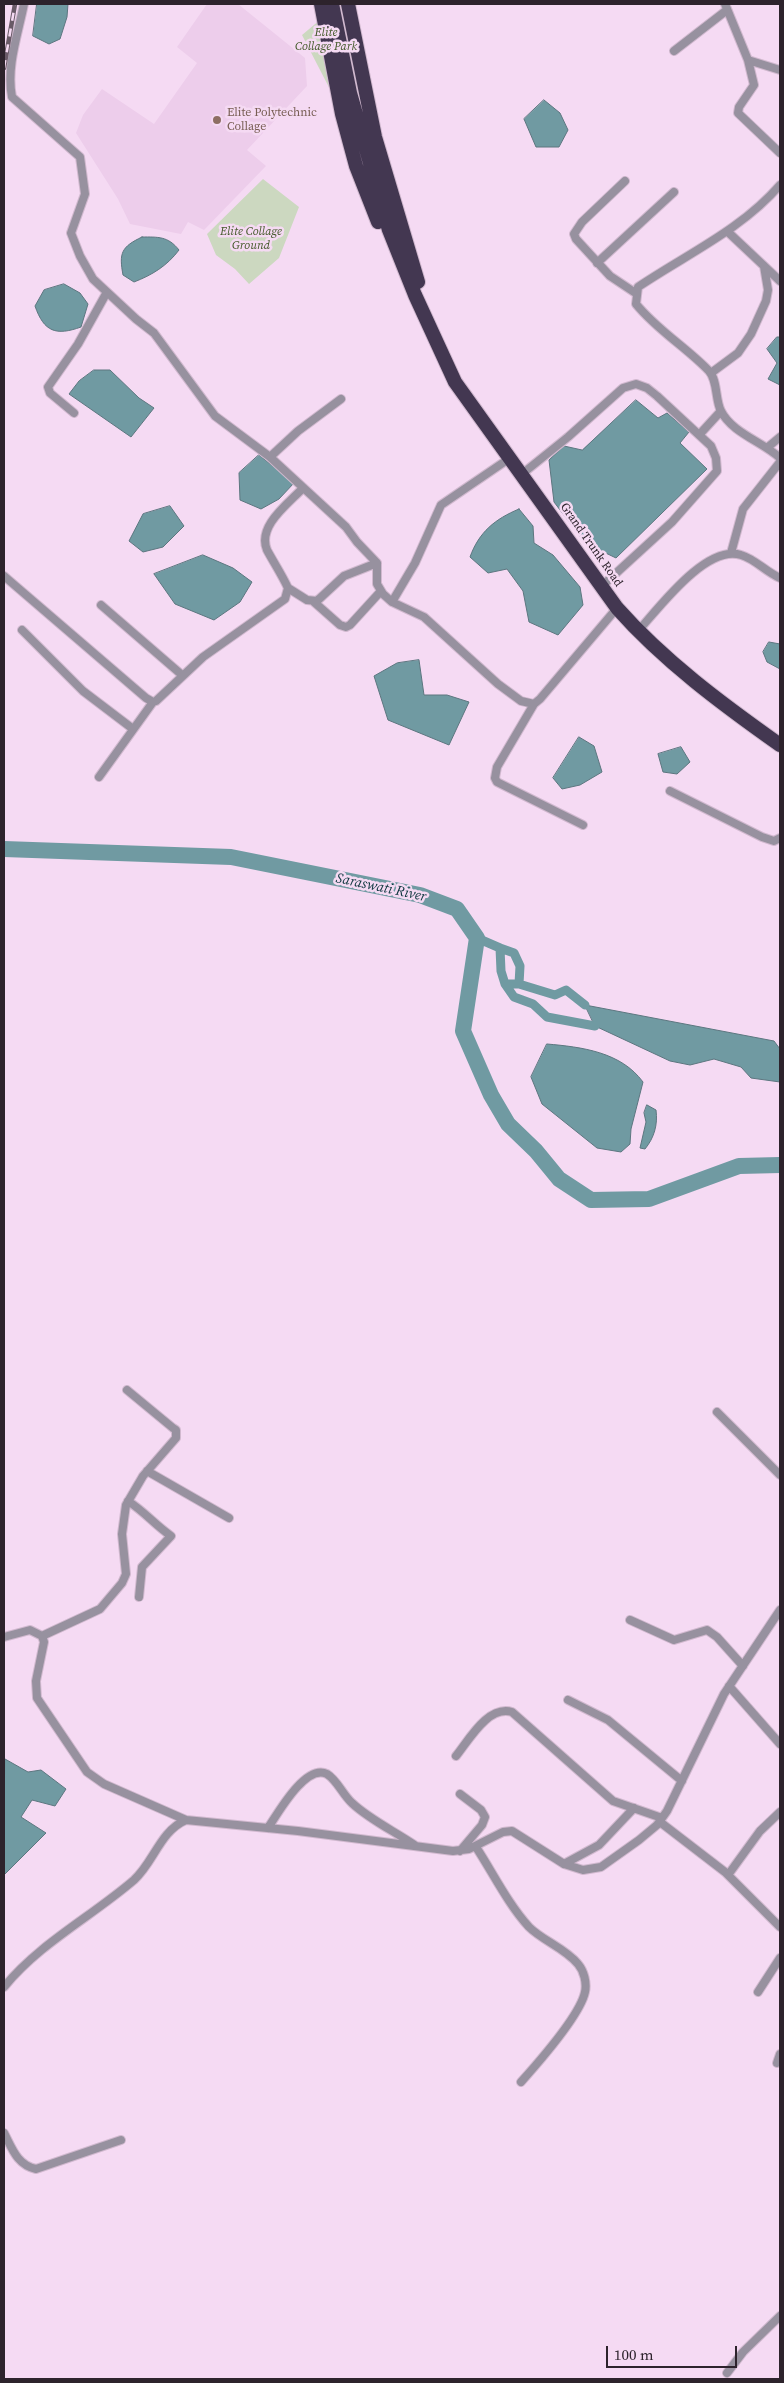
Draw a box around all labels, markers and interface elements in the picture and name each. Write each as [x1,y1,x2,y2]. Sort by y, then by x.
park label: Elite Collage Park [295,26,357,54]
place label: Elite Polytechnic Collage [227,106,317,134]
marker: Elite Polytechnic Collage [211,114,223,126]
park label: Elite Collage Ground [220,225,282,253]
street label: Grand Trunk Road [557,500,625,590]
water label: Saraswati River [334,870,428,906]
scale bar [609,2336,740,2368]
text: 100 m [614,2344,654,2365]

